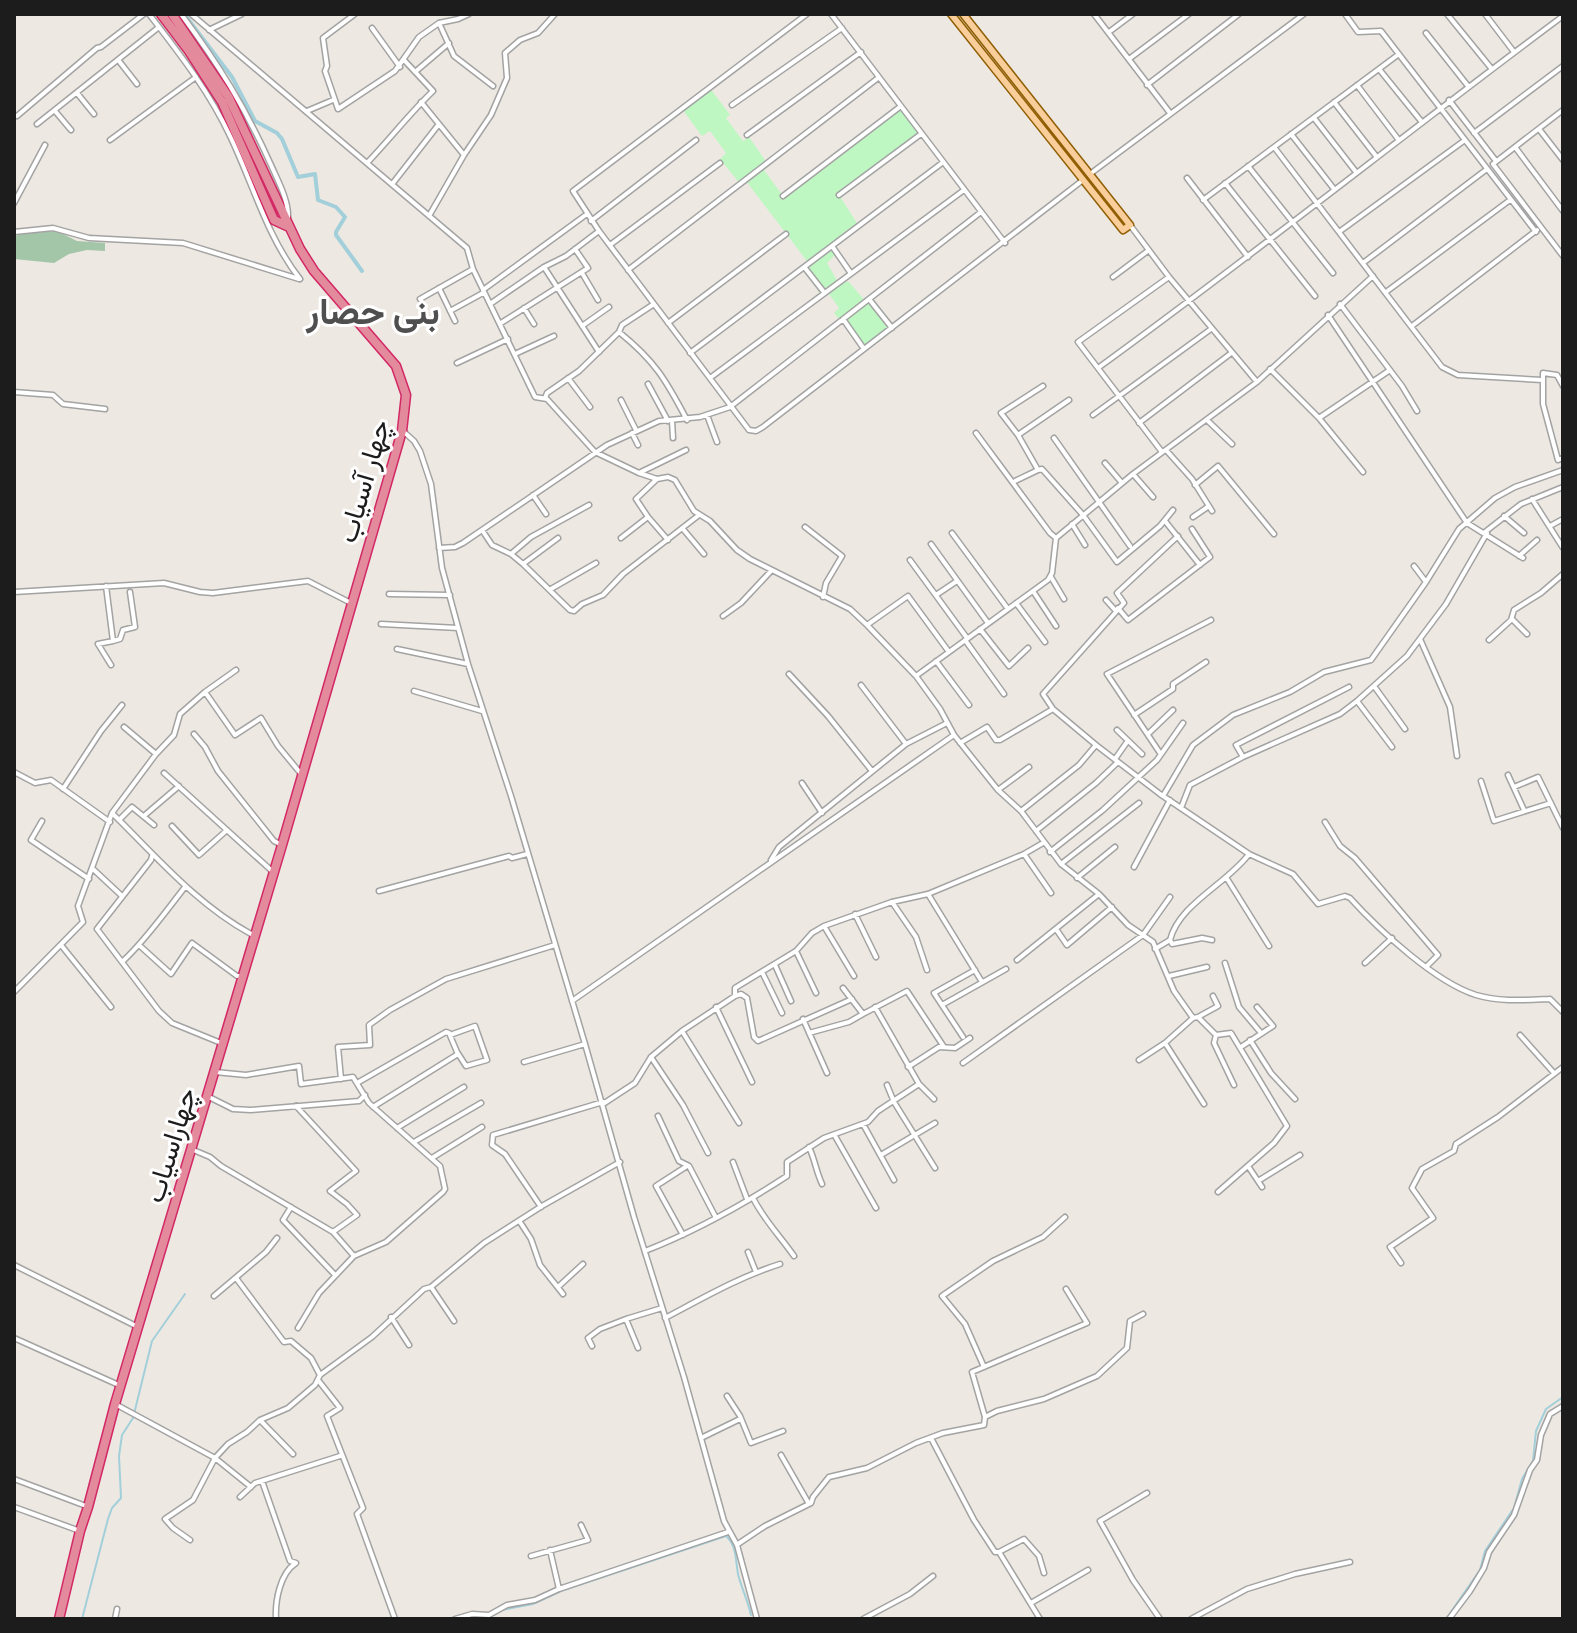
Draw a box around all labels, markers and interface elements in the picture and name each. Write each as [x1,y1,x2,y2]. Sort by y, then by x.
district label: بنی حصار [305,287,440,335]
street label: چهار آسیاب [327,415,399,547]
street label: چهاراسیاب [135,1083,205,1207]

